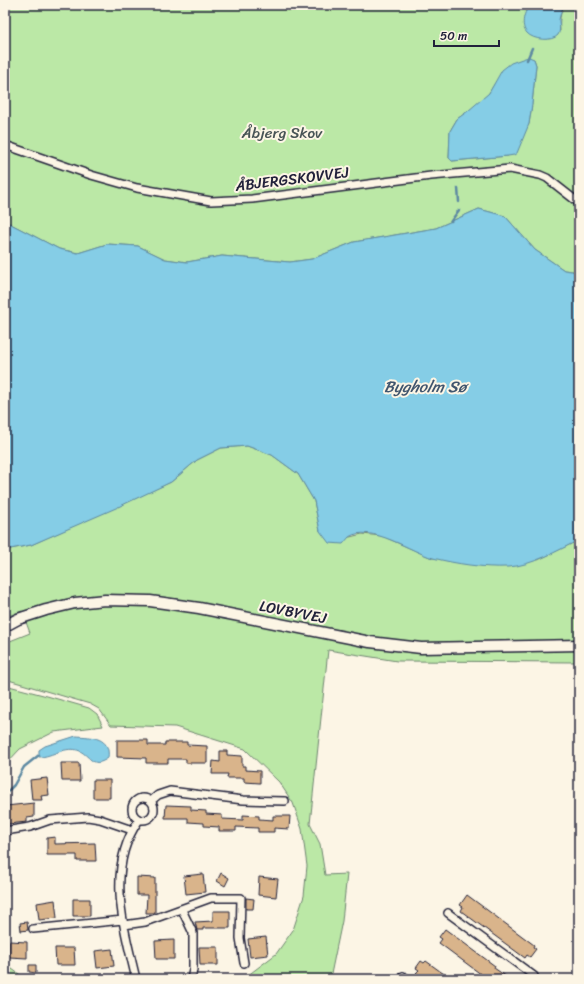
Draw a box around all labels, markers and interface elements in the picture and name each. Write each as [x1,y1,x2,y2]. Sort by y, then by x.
scale bar [434,22,499,48]
text: 50 m [440,25,467,47]
park label: Åbjerg Skov [241,120,323,146]
street label: ÅBJERGSKOVVEJ [233,159,351,199]
water label: Bygholm Sø [384,372,469,401]
street label: LOVBYVEJ [257,593,330,631]

